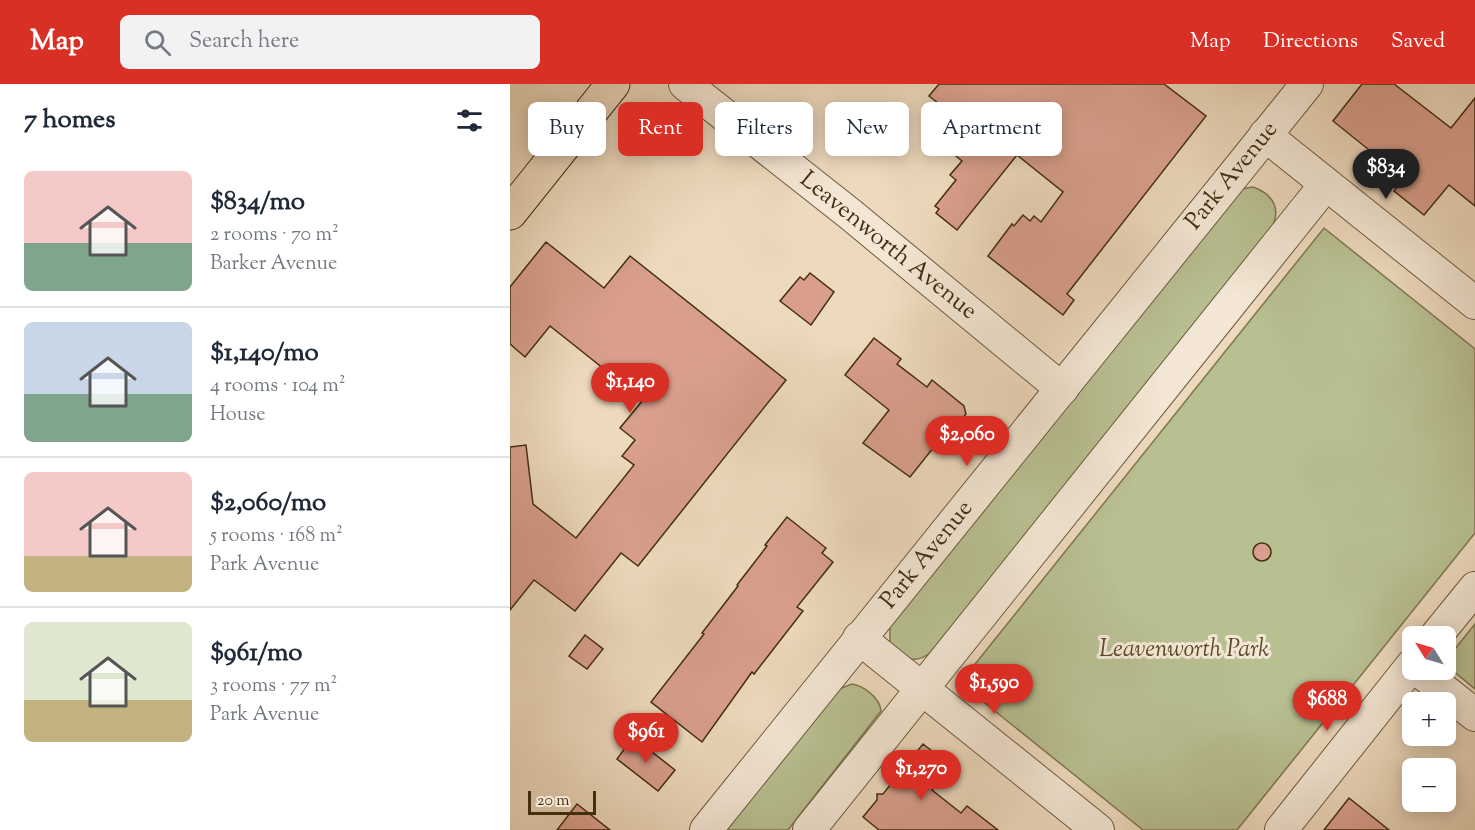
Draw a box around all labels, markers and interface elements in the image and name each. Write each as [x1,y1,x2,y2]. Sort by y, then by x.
search box [120,15,540,69]
text: Map [30,22,84,62]
icon: search [141,26,174,59]
text: Search here [189,26,299,58]
text: Map [1190,27,1230,57]
text: Directions [1263,27,1358,57]
text: Saved [1391,27,1445,57]
text: 7 homes [24,102,115,139]
chip: Buy [528,102,606,156]
chip: Rent [618,102,703,156]
chip: Filters [715,102,813,156]
chip: New [825,102,909,156]
chip: Apartment [921,102,1062,156]
icon: filters [453,104,486,137]
street label: Park Avenue [1178,114,1286,238]
pin: $834 [1350,149,1422,200]
text: $834 [1367,154,1405,183]
street label: Leavenworth Avenue [792,164,984,328]
text: $834/mo [210,184,305,221]
icon: home [72,195,144,267]
text: 2 rooms · 70 m² [210,221,339,250]
text: Barker Avenue [210,250,337,279]
text: $1,140/mo [210,335,319,372]
icon: home [72,346,144,418]
pin: $1,140 [581,363,679,414]
text: $1,140 [605,368,655,397]
text: 4 rooms · 104 m² [210,372,346,401]
text: House [210,401,265,430]
pin: $2,060 [918,416,1016,467]
text: $2,060 [939,421,995,450]
text: $2,060/mo [210,485,326,522]
street label: Park Avenue [873,493,981,617]
icon: home [72,496,144,568]
text: 5 rooms · 168 m² [210,522,343,551]
text: Park Avenue [210,551,319,580]
north arrow [1402,626,1456,680]
map controls [1402,626,1456,812]
park label: Leavenworth Park [1099,633,1269,667]
text: $961/mo [210,635,302,672]
icon: home [72,646,144,718]
pin: $1,590 [945,664,1043,715]
text: $1,590 [969,669,1019,698]
text: 3 rooms · 77 m² [210,672,337,701]
pin: $688 [1291,681,1363,732]
text: $688 [1307,686,1347,715]
button: + [1402,692,1456,746]
text: Park Avenue [210,701,319,730]
pin: $961 [610,713,682,764]
text: $961 [628,718,664,747]
pin: $1,270 [872,750,970,801]
text: $1,270 [895,755,947,784]
button: − [1402,758,1456,812]
scale bar [528,788,596,816]
text: 20 m [537,790,570,813]

